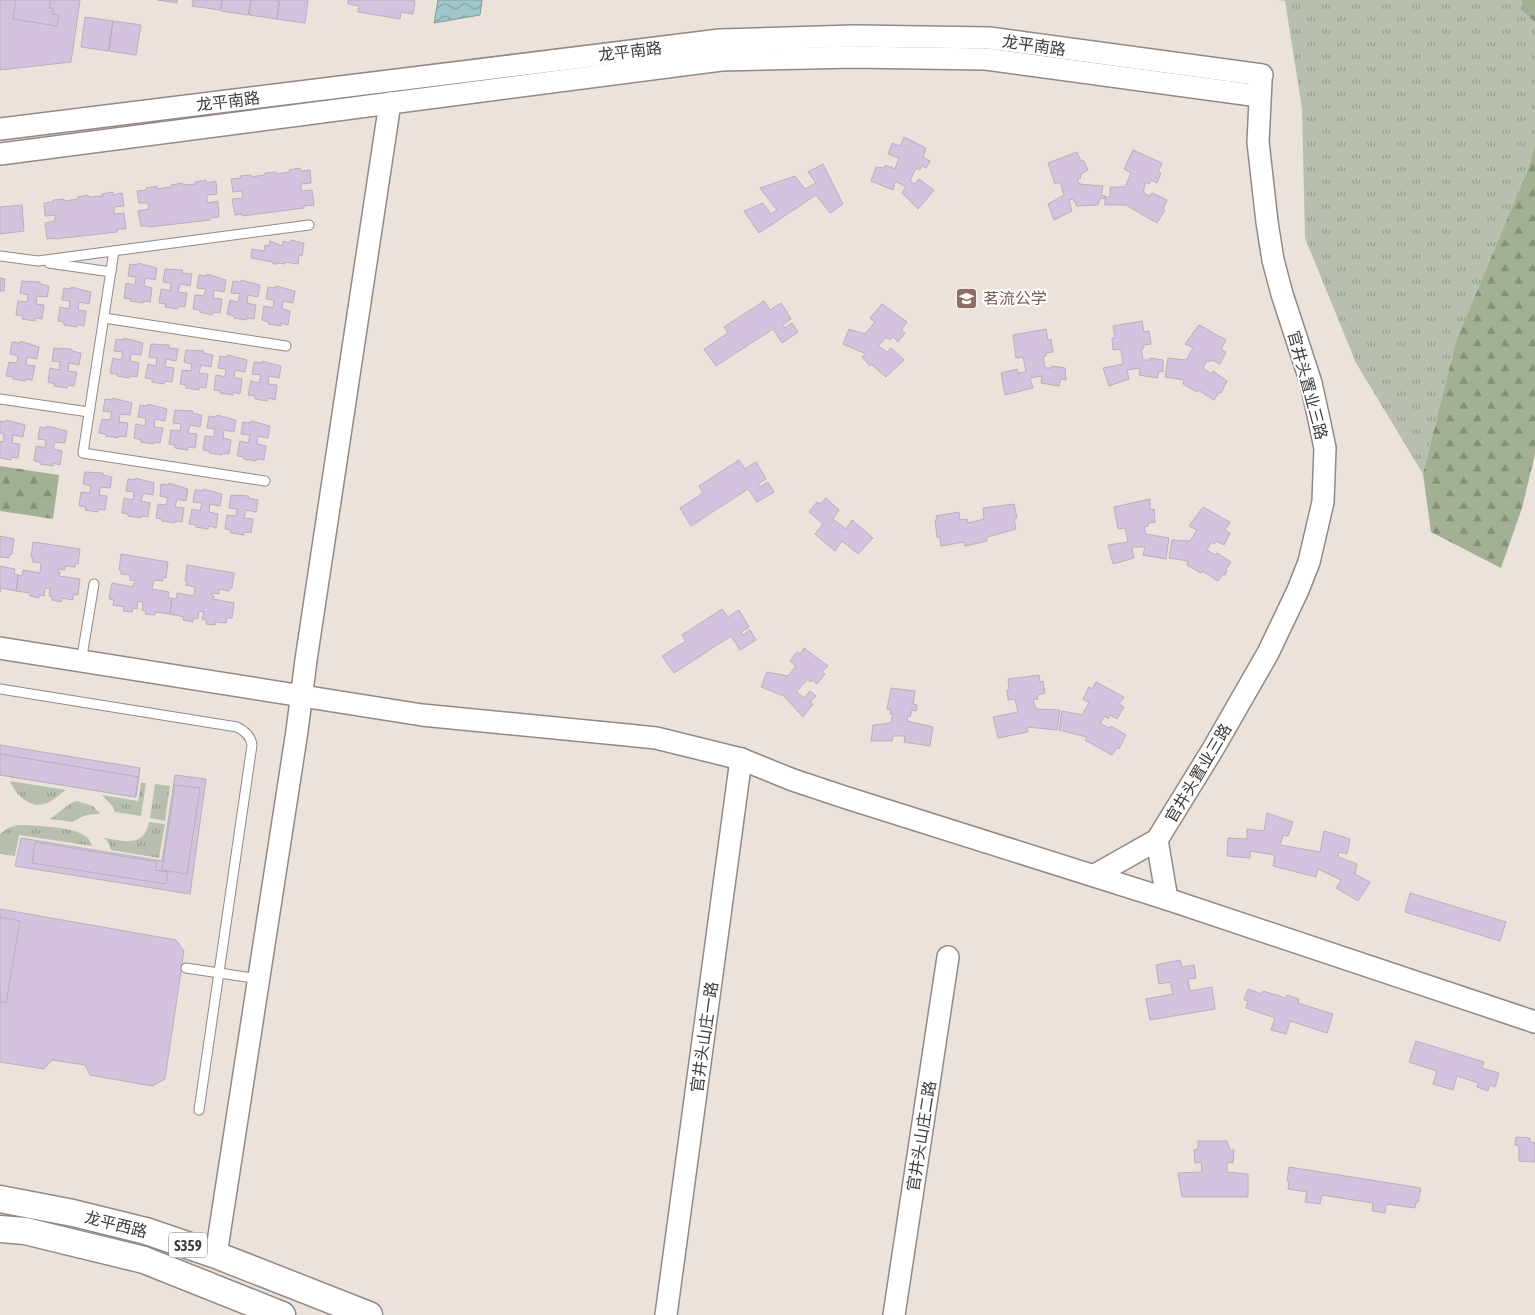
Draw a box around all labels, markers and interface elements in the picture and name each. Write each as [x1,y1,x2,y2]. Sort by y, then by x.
street label: 龙平南路 [1001,32,1067,58]
street label: 龙平南路 [597,38,663,64]
street label: 龙平南路 [195,88,261,114]
school or university icon: 茗流公学 [955,286,979,310]
place label: 茗流公学 [983,289,1047,307]
street label: 官井头置业三路 [1285,329,1331,441]
street label: 官井头置业三路 [1161,720,1235,826]
street label: 官井头山庄一路 [687,980,721,1094]
street label: 官井头山庄二路 [903,1079,939,1193]
street label: 龙平西路 [83,1208,149,1240]
road number: S359 [169,1232,207,1258]

